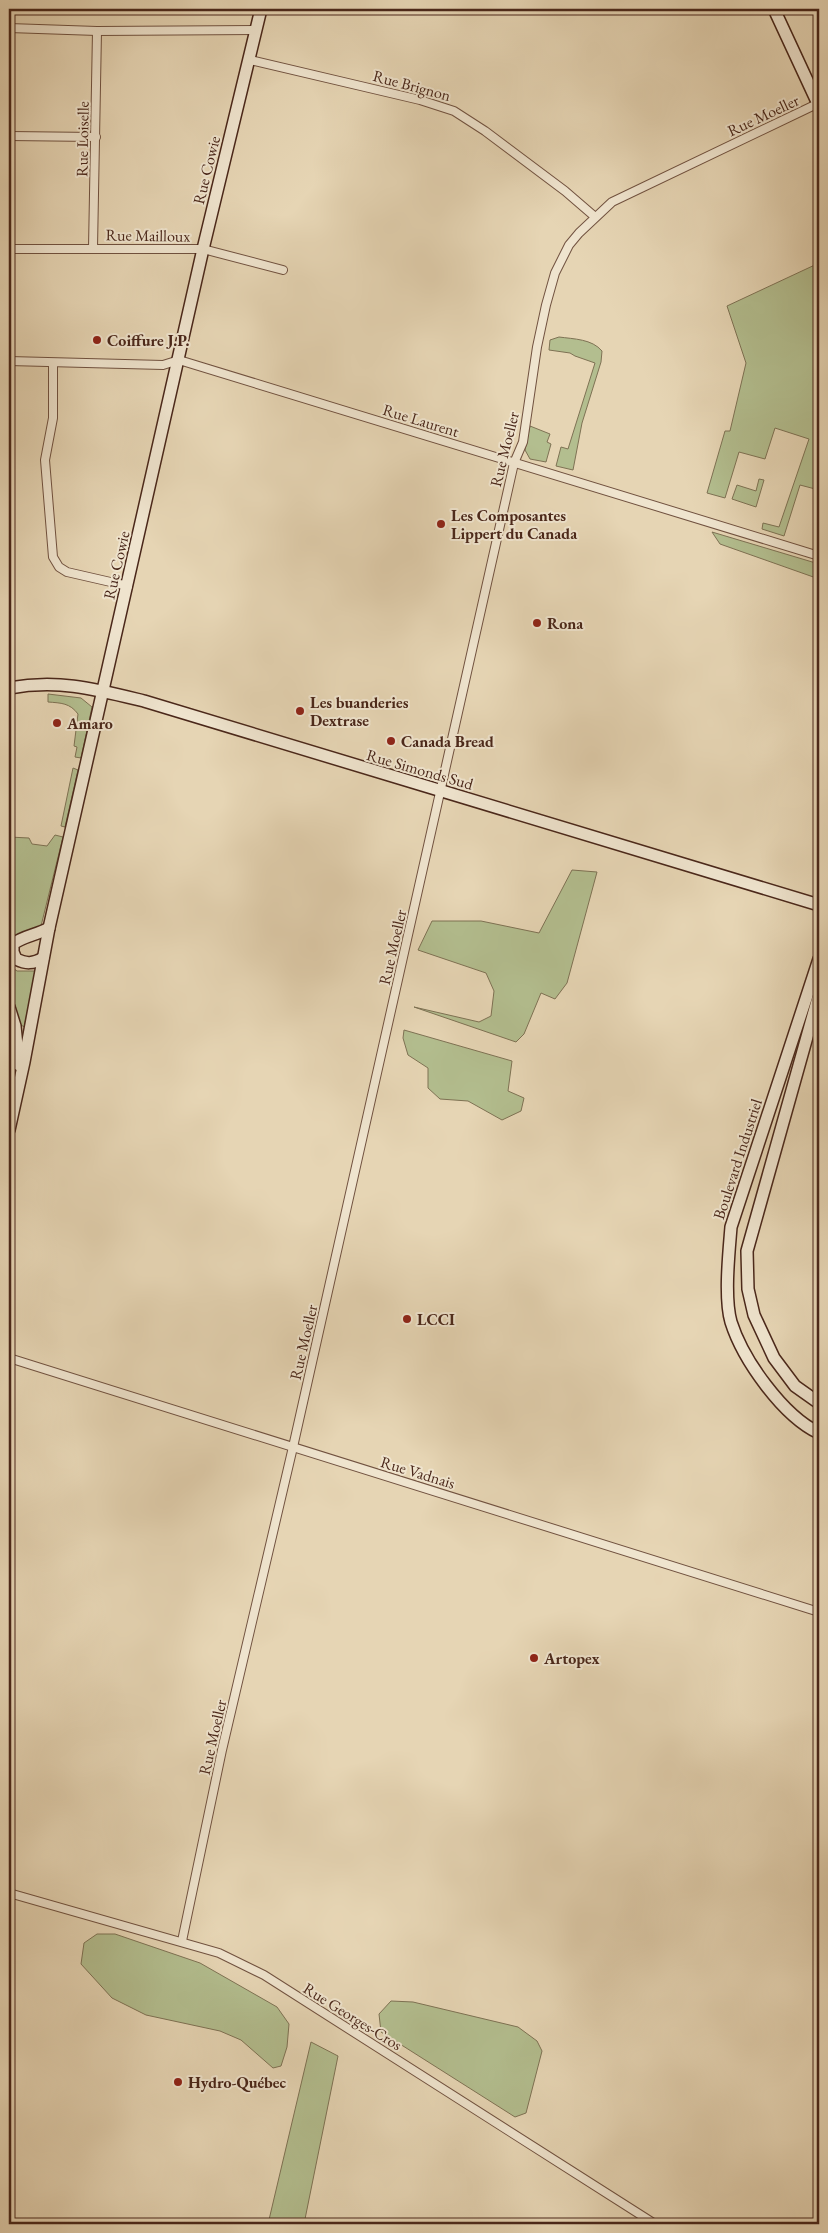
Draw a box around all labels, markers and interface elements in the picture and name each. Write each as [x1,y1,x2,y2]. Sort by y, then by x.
street label: Rue Brignon [371,65,454,106]
street label: Rue Moeller [724,89,803,141]
street label: Rue Loiselle [71,101,94,177]
street label: Rue Cowie [188,134,225,206]
street label: Rue Mailloux [106,224,191,247]
place label: Coiffure J.P. [107,330,189,351]
marker: Coiffure J.P. [91,334,103,346]
street label: Rue Laurent [380,399,461,442]
street label: Rue Moeller [485,409,524,489]
place label: Les Composantes Lippert du Canada [451,505,578,544]
marker: Les Composantes Lippert du Canada [435,518,447,530]
street label: Rue Cowie [98,529,135,601]
place label: Rona [547,613,584,634]
marker: Rona [531,617,543,629]
place label: Les buanderies Dextrase [310,692,409,731]
marker: Les buanderies Dextrase [294,705,306,717]
place label: Amaro [66,713,113,734]
marker: Amaro [51,717,63,729]
place label: Canada Bread [401,731,494,752]
marker: Canada Bread [385,735,397,747]
street label: Rue Simonds Sud [364,744,476,795]
street label: Rue Moeller [374,907,412,987]
street label: Boulevard Industriel [708,1096,767,1222]
street label: Rue Moeller [285,1302,323,1382]
place label: LCCI [417,1309,455,1330]
marker: LCCI [401,1313,413,1325]
street label: Rue Vadnais [378,1451,458,1494]
place label: Artopex [543,1648,600,1669]
marker: Artopex [528,1652,540,1664]
street label: Rue Moeller [194,1697,232,1777]
street label: Rue Georges-Cros [299,1978,406,2055]
place label: Hydro-Québec [188,2072,286,2093]
marker: Hydro-Québec [172,2076,184,2088]

